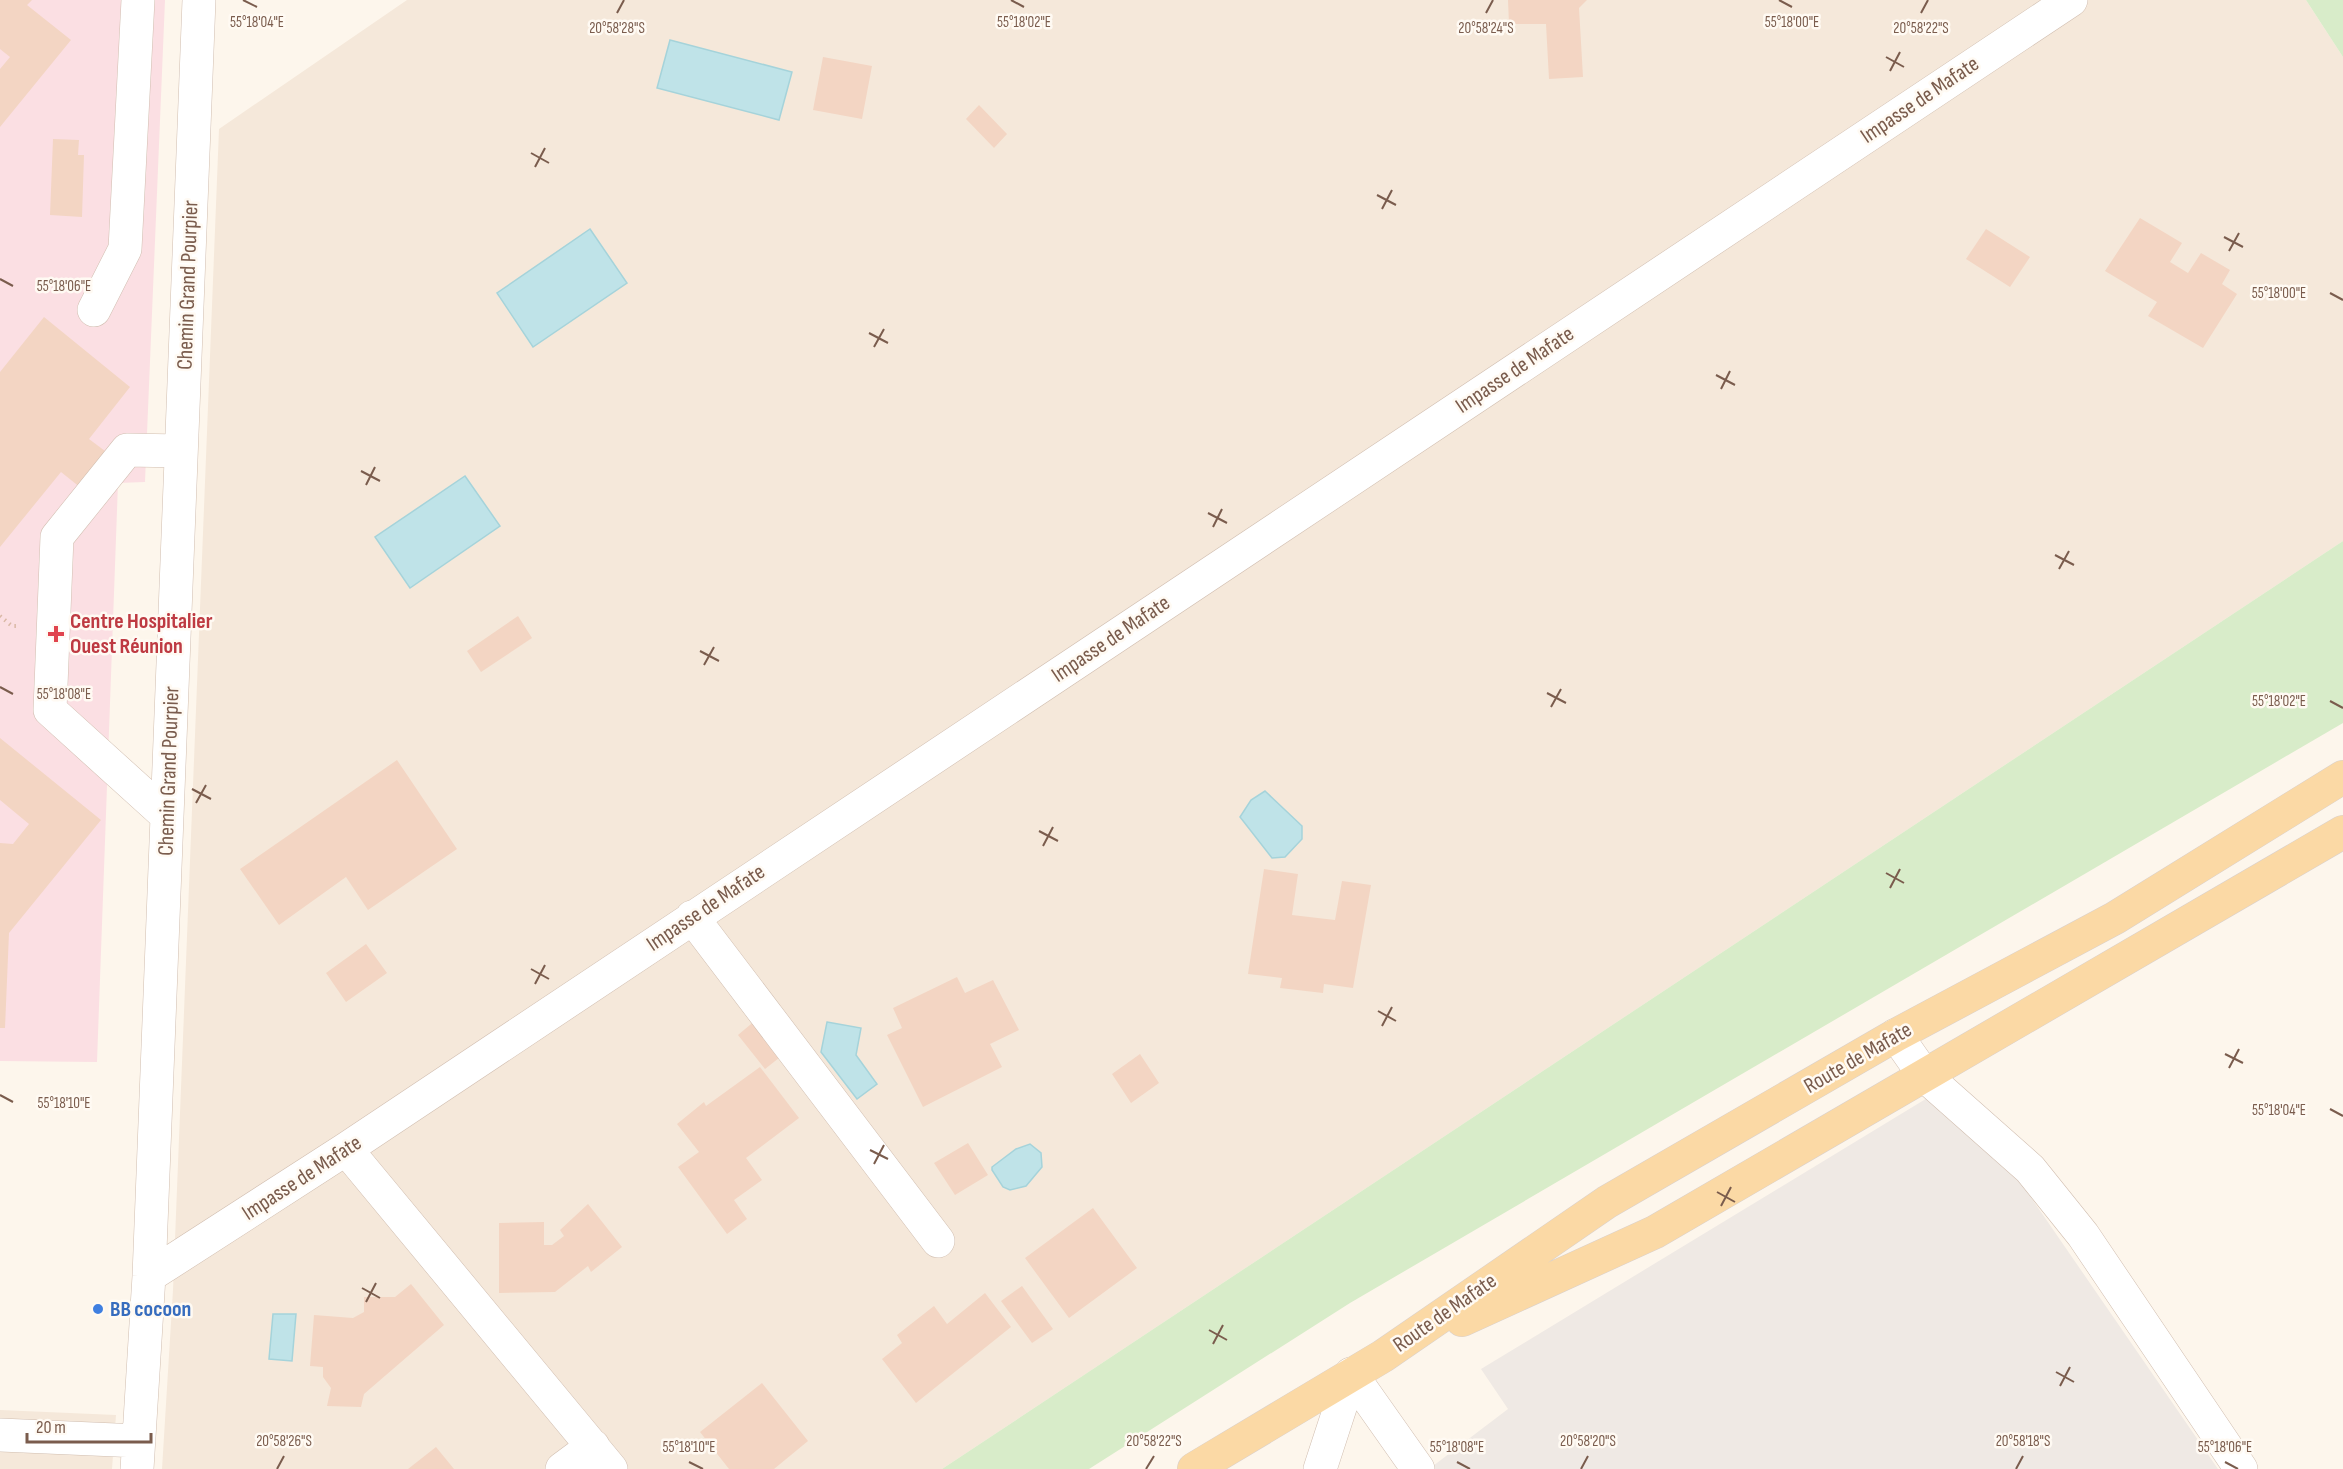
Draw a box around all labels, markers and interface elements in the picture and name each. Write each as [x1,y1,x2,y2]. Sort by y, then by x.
text: 55°18'04"E [230,13,284,32]
text: 55°18'02"E [997,13,1051,32]
text: 55°18'00"E [1765,13,1819,32]
text: 20°58'28"S [589,19,645,38]
text: 20°58'24"S [1458,19,1514,38]
text: 20°58'22"S [1893,19,1949,38]
street label: Impasse de Mafate [1856,50,1984,150]
street label: Chemin Grand Pourpier [172,200,204,370]
text: 55°18'06"E [37,277,91,296]
text: 55°18'00"E [2252,284,2306,303]
street label: Impasse de Mafate [1451,320,1579,420]
street label: Impasse de Mafate [1047,589,1175,689]
place label: Centre Hospitalier Ouest Réunion [70,608,213,660]
marker: Centre Hospitalier Ouest Réunion [47,625,65,643]
text: 55°18'08"E [37,685,91,704]
street label: Chemin Grand Pourpier [153,686,185,856]
text: 55°18'02"E [2252,692,2306,711]
street label: Impasse de Mafate [642,858,770,958]
street label: Route de Mafate [1799,1016,1917,1100]
text: 55°18'10"E [37,1094,91,1113]
text: 55°18'04"E [2252,1101,2306,1120]
street label: Impasse de Mafate [237,1129,367,1227]
street label: Route de Mafate [1388,1267,1502,1359]
place label: BB cocoon [110,1296,191,1323]
marker: BB cocoon [91,1302,105,1316]
scale bar [27,1406,152,1444]
text: 20 m [36,1417,66,1438]
text: 20°58'26"S [256,1432,312,1451]
text: 20°58'22"S [1126,1432,1182,1451]
text: 20°58'20"S [1560,1432,1616,1451]
text: 20°58'18"S [1996,1432,2050,1451]
text: 55°18'10"E [662,1438,716,1457]
text: 55°18'08"E [1430,1438,1484,1457]
text: 55°18'06"E [2198,1438,2252,1457]

